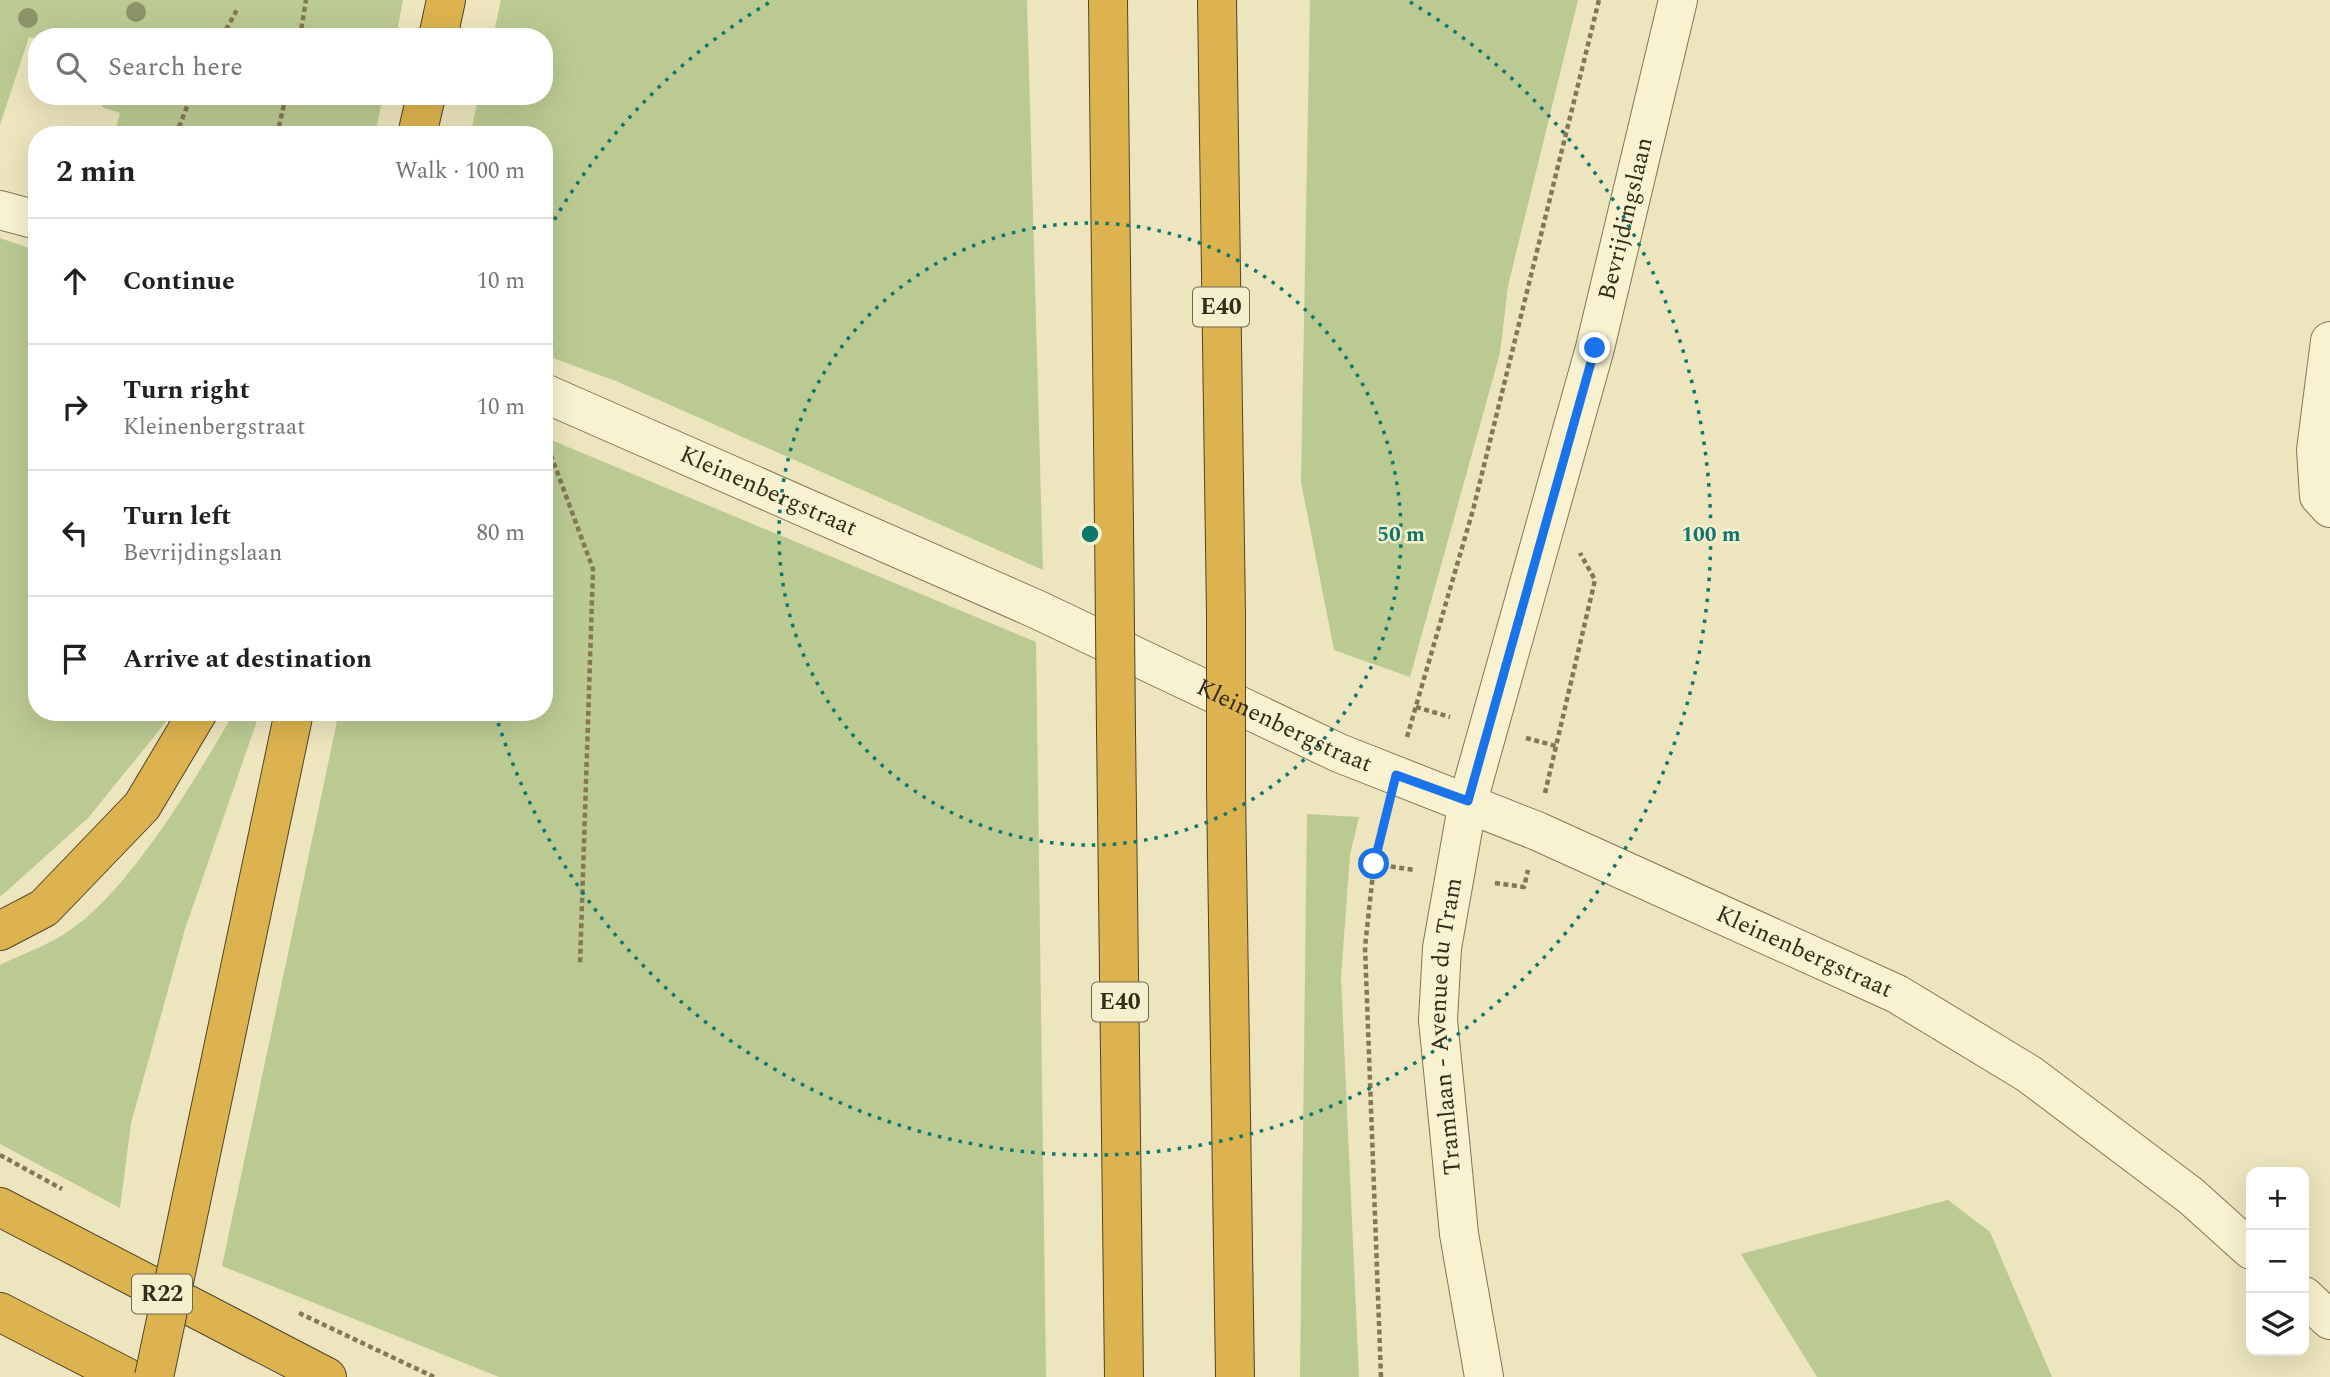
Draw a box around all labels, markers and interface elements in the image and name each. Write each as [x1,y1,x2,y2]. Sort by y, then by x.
search box [28,28,553,105]
text: Search here [108,47,243,87]
icon: search [52,48,90,86]
street label: Bevrijdingslaan [1589,134,1663,304]
text: 2 min [56,149,136,195]
text: Walk · 100 m [395,154,525,189]
text: Continue [123,261,235,301]
icon: ahead [56,262,94,300]
text: 10 m [476,264,525,299]
road number: E40 [1193,288,1249,326]
route end [1579,332,1610,363]
text: Turn right [123,370,250,410]
icon: right [56,388,94,426]
text: 10 m [476,390,525,425]
text: Kleinenbergstraat [123,410,306,445]
street label: Kleinenbergstraat [674,437,863,546]
text: Turn left [123,496,231,536]
icon: left [56,514,94,552]
text: 80 m [476,516,525,551]
text: 50 m [1377,519,1425,551]
text: 100 m [1681,519,1741,551]
centre of rings [1078,522,1102,546]
text: Bevrijdingslaan [123,536,282,571]
text: Arrive at destination [123,639,372,679]
icon: arrive [56,640,94,678]
street label: Kleinenbergstraat [1190,670,1378,782]
route start [1358,848,1389,879]
street label: Tramlaan - Avenue du Tram [1420,875,1472,1177]
street label: Kleinenbergstraat [1710,896,1898,1008]
road number: E40 [1092,982,1148,1021]
map controls [2246,1167,2309,1356]
button: + [2246,1167,2309,1230]
button: − [2246,1230,2309,1293]
road number: R22 [132,1274,192,1314]
button: layers [2246,1293,2309,1356]

